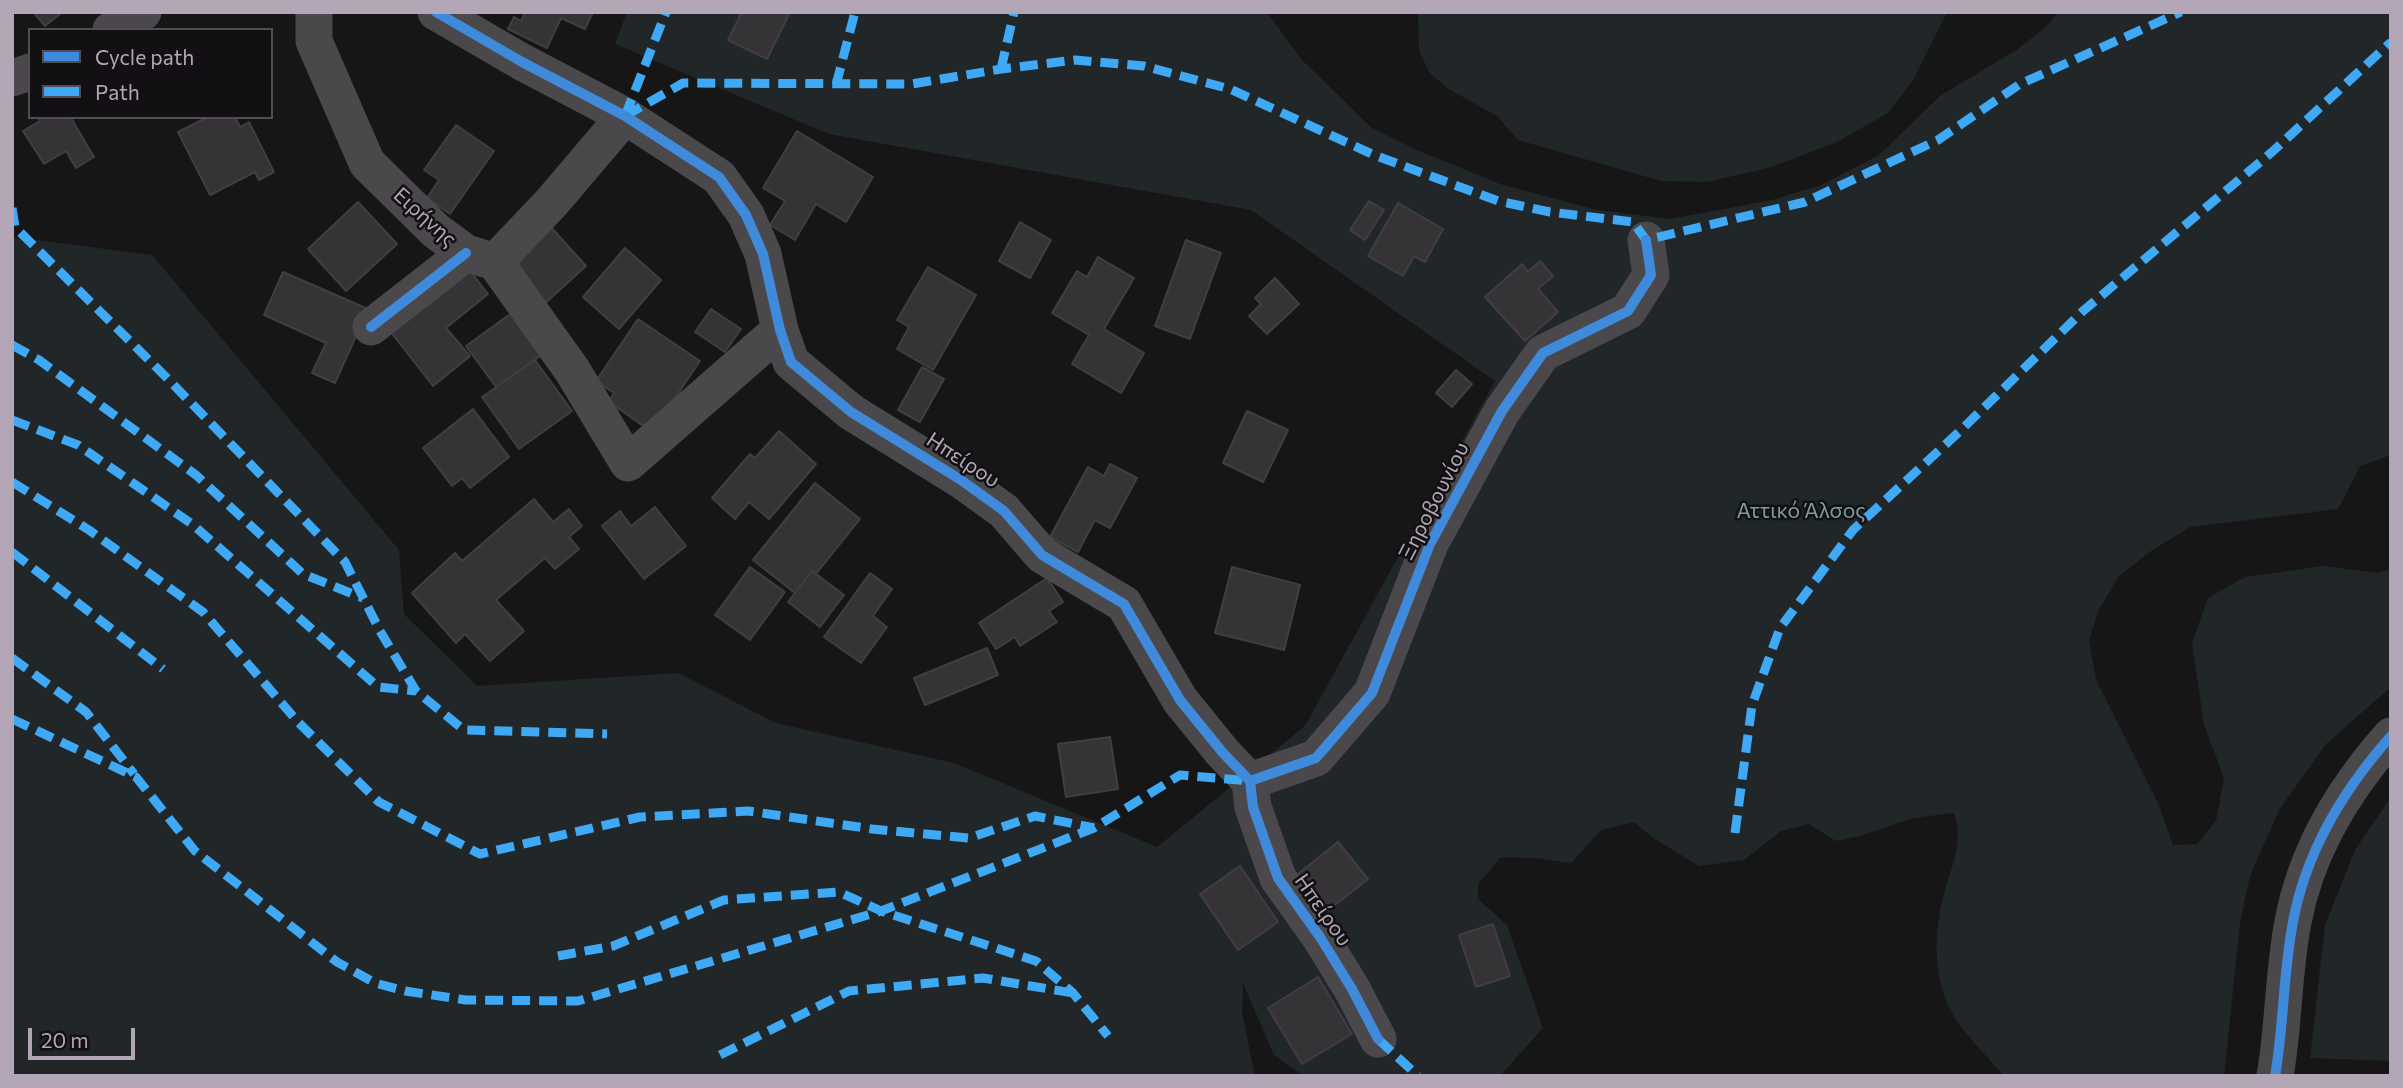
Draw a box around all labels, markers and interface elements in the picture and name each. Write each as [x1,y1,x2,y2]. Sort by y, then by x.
legend [28,28,273,119]
text: Cycle path [95,44,194,69]
text: Path [95,79,140,104]
street label: Ειρήνης [388,182,462,252]
street label: Ηπείρου [922,427,1004,493]
street label: Ξηροβουνίου [1394,438,1474,564]
park label: Αττικό Άλσος [1736,498,1866,524]
street label: Ηπείρου [1289,869,1357,951]
scale bar [32,1014,138,1058]
text: 20 m [41,1027,89,1052]

